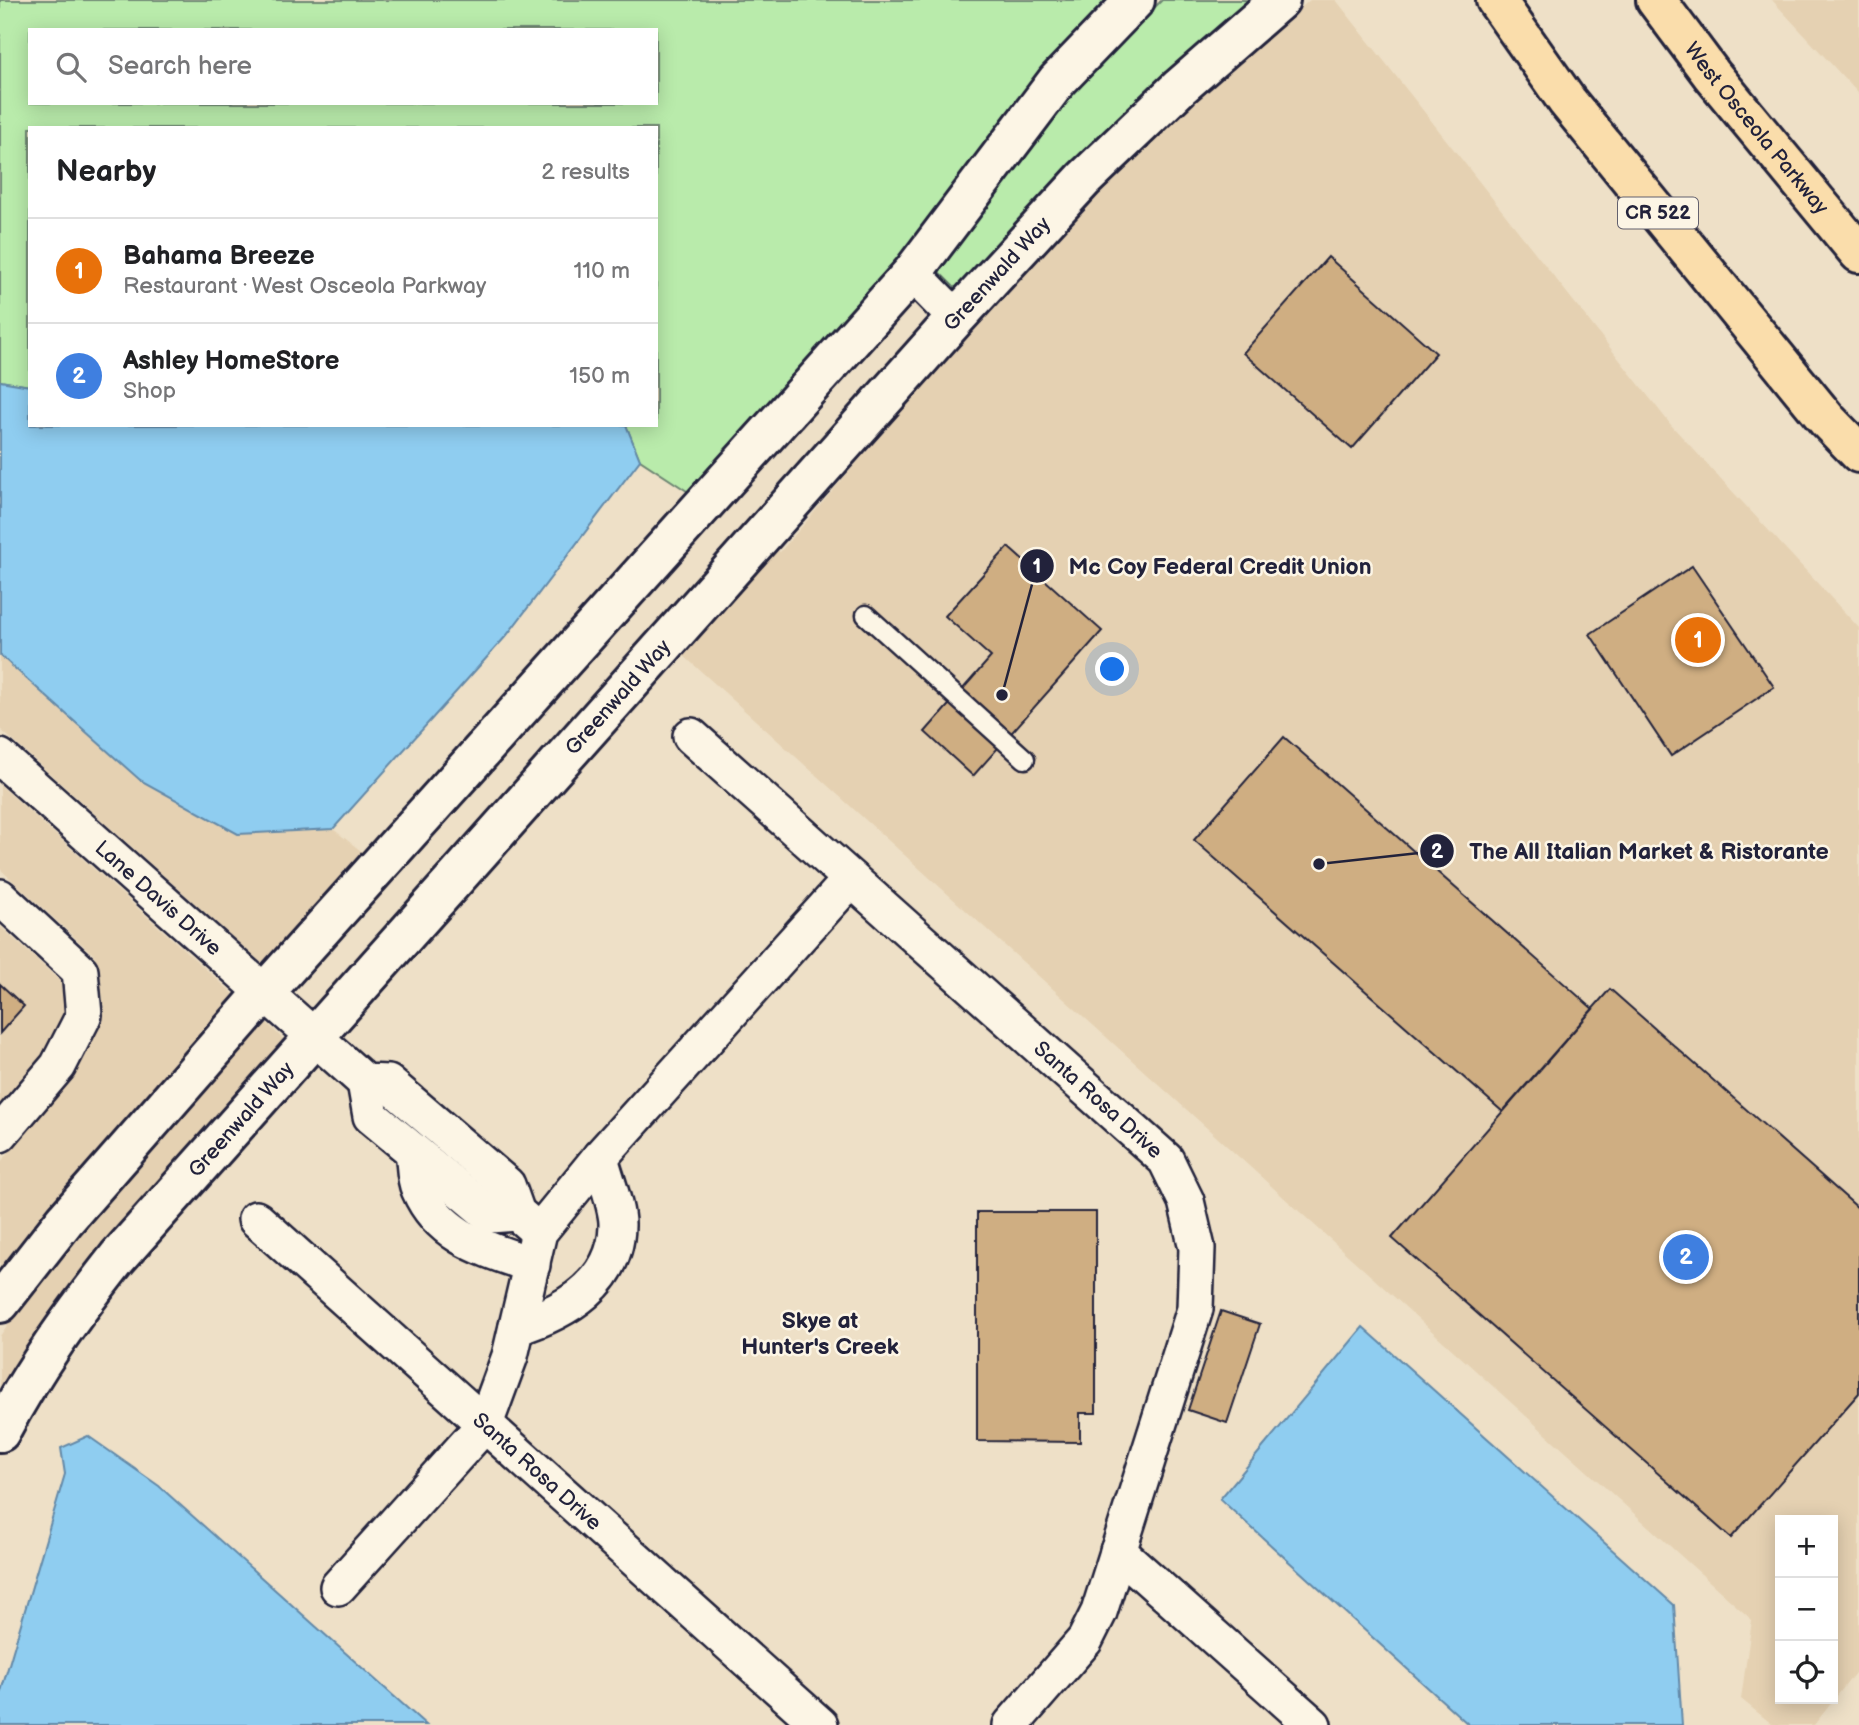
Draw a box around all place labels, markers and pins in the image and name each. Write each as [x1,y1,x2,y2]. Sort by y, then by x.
callout: Mc Coy Federal Credit Union [1020,544,1386,588]
pin: 1 [1675,614,1721,666]
callout: The All Italian Market & Ristorante [1420,829,1843,873]
pin: 2 [1663,1231,1709,1283]

